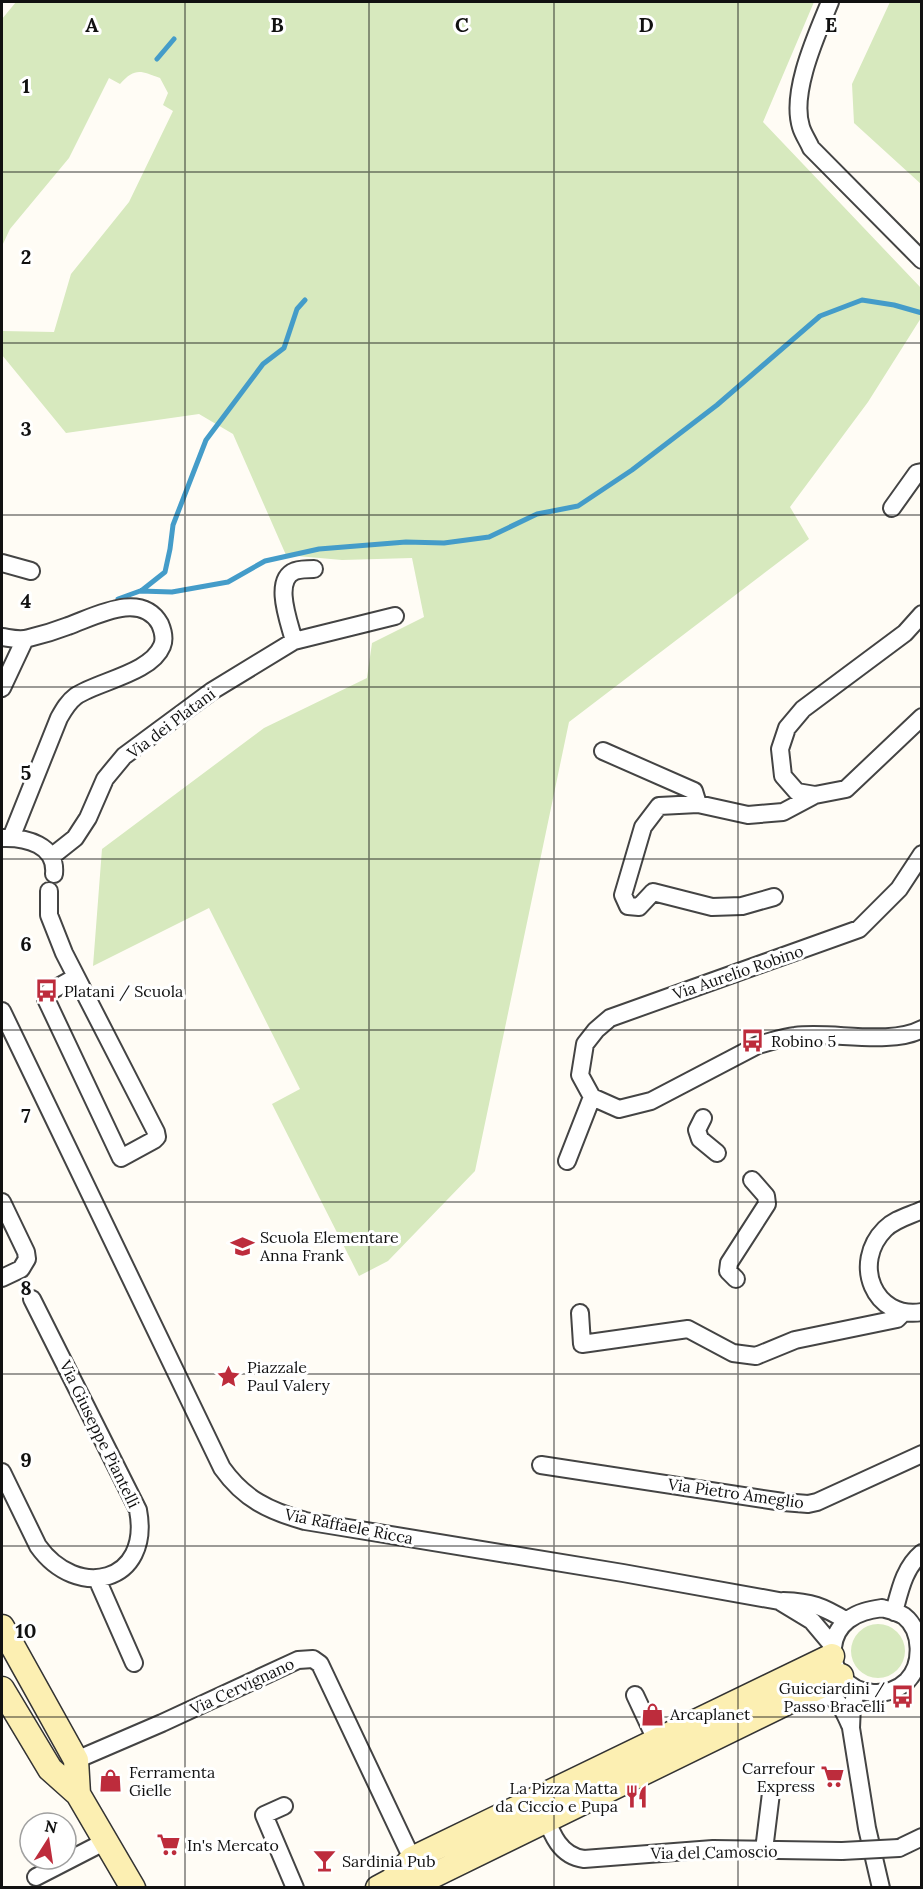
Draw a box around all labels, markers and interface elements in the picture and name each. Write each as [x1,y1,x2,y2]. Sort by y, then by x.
text: A [85,12,99,37]
text: B [270,12,284,37]
text: C [455,12,469,37]
text: D [638,12,654,37]
text: E [825,12,837,37]
text: 1 [22,73,30,98]
text: 2 [21,244,31,269]
text: 3 [20,416,32,441]
text: 4 [21,588,32,613]
street label: Via dei Platani [122,683,219,763]
text: 5 [21,760,32,785]
text: 6 [20,931,32,956]
street label: Via Aurelio Robino [669,940,806,1004]
bus stop icon: Platani / Scuola [33,978,59,1004]
place label: Platani / Scuola [64,981,183,1002]
bus stop icon: Robino 5 [740,1028,766,1054]
place label: Robino 5 [771,1031,836,1051]
text: 7 [21,1103,31,1128]
place label: Scuola Elementare Anna Frank [259,1227,399,1265]
school or university icon: Scuola Elementare Anna Frank [229,1233,255,1259]
text: 8 [20,1275,32,1300]
street label: Via Giuseppe Piantelli [55,1356,144,1511]
place label: Piazzale Paul Valery [247,1357,330,1395]
place icon: Piazzale Paul Valery [216,1363,242,1389]
text: 9 [20,1447,32,1472]
street label: Via Pietro Ameglio [666,1473,805,1512]
street label: Via Raffaele Ricca [282,1504,415,1548]
text: 10 [16,1618,36,1643]
street label: Via Cervignano [186,1653,297,1719]
place label: Guicciardini / Passo Bracelli [779,1678,885,1716]
bus stop icon: Guicciardini / Passo Bracelli [890,1684,916,1710]
shop icon: Arcaplanet [639,1701,665,1727]
place label: Arcaplanet [669,1704,751,1724]
place label: Carrefour Express [742,1758,815,1796]
place label: Ferramenta Gielle [129,1762,215,1800]
supermarket icon: Carrefour Express [820,1764,846,1790]
shop icon: Ferramenta Gielle [98,1768,124,1794]
place label: La Pizza Matta da Ciccio e Pupa [495,1778,618,1816]
restaurant icon: La Pizza Matta da Ciccio e Pupa [623,1784,649,1810]
north arrow [18,1811,78,1871]
text: N [43,1815,59,1837]
supermarket icon: In's Mercato [156,1832,182,1858]
place label: In's Mercato [187,1835,279,1855]
street label: Via del Camoscio [649,1841,778,1863]
bar icon: Sardinia Pub [311,1848,337,1874]
place label: Sardinia Pub [342,1851,435,1871]

